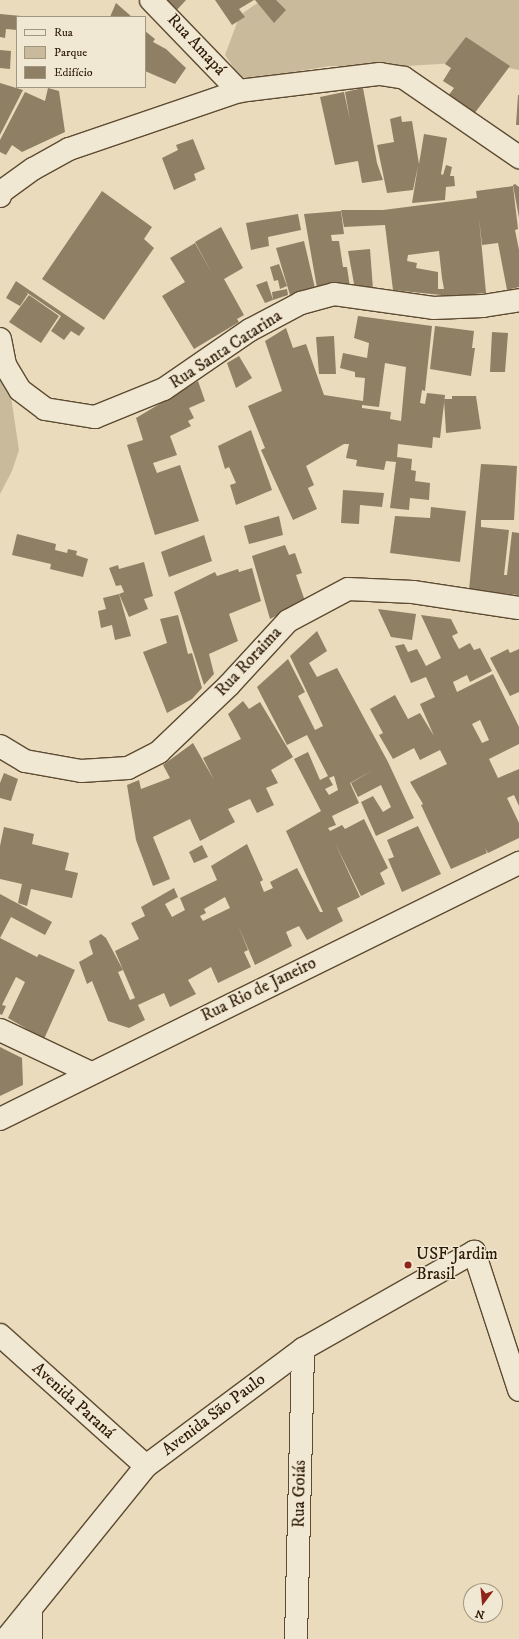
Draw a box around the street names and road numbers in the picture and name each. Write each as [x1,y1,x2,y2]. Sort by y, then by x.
street label: Rua Amapá [162,10,230,80]
street label: Rua Santa Catarina [166,306,286,394]
street label: Rua Roraima [212,623,286,701]
street label: Rua Rio de Janeiro [198,953,320,1027]
street label: Avenida Paraná [27,1359,119,1443]
street label: Avenida São Paulo [158,1369,270,1461]
street label: Rua Goiás [289,1460,311,1528]

